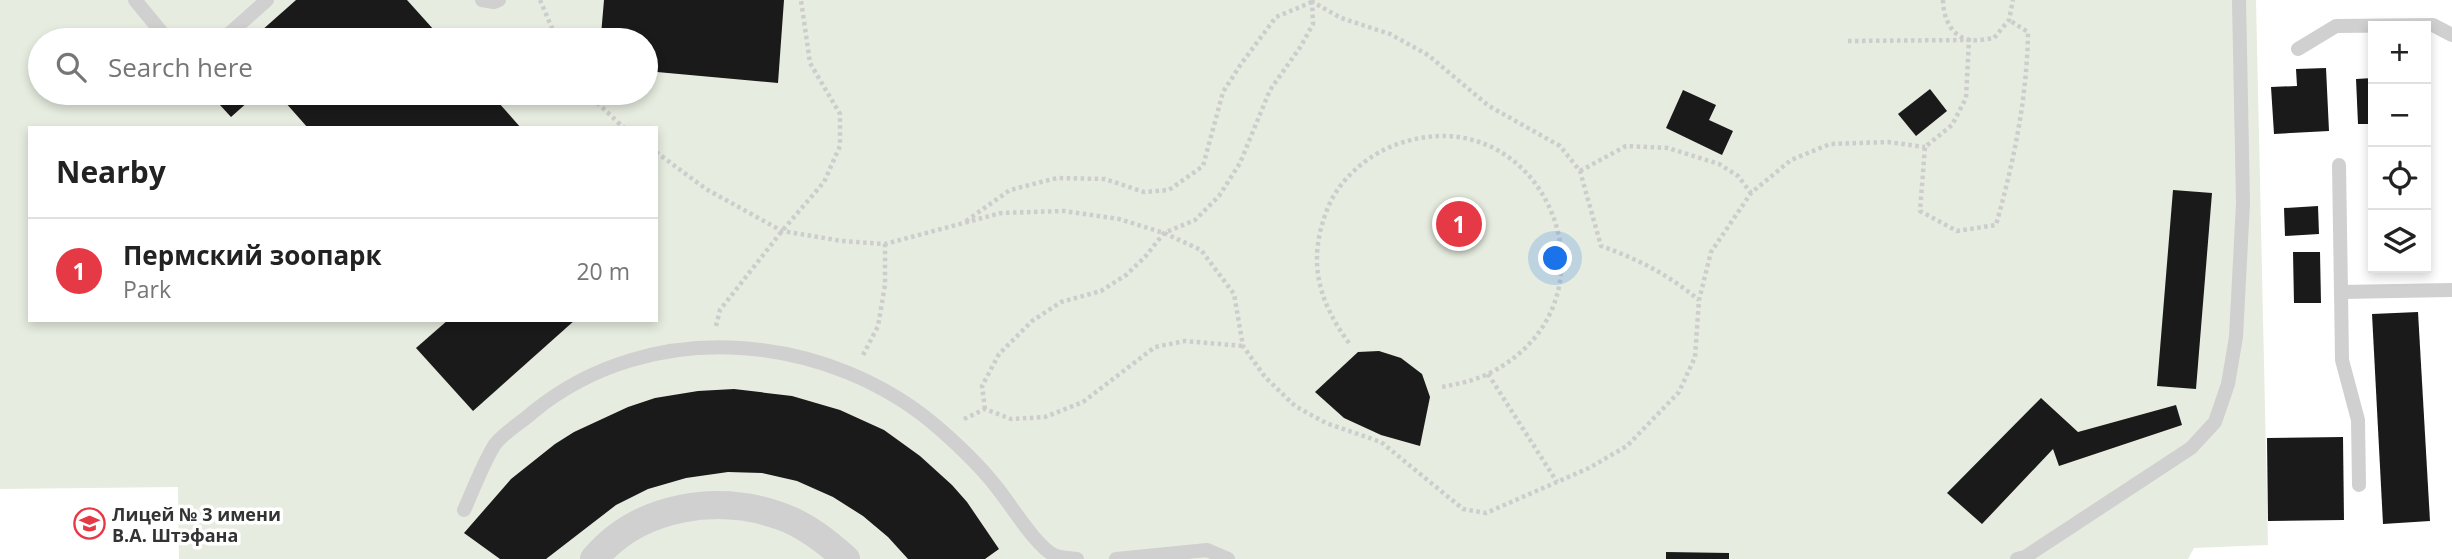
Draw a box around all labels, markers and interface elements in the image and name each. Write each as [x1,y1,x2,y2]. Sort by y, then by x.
map controls [2368,21,2431,273]
button: + [2368,21,2431,84]
search box [28,28,658,105]
icon: search [52,48,90,86]
text: Search here [108,49,253,85]
button: − [2368,84,2431,147]
button: locate [2368,147,2431,210]
text: Nearby [56,151,166,192]
pin: 1 [1436,198,1482,250]
button: layers [2368,210,2431,273]
text: Пермский зоопарк [123,237,382,273]
your location [1538,241,1572,275]
text: 1 [72,255,86,287]
text: 20 m [576,255,630,287]
text: Park [123,273,171,305]
place label: Лицей № 3 имени В.А. Штэфана [112,502,281,547]
school or university icon: Лицей № 3 имени В.А. Штэфана [72,507,106,541]

